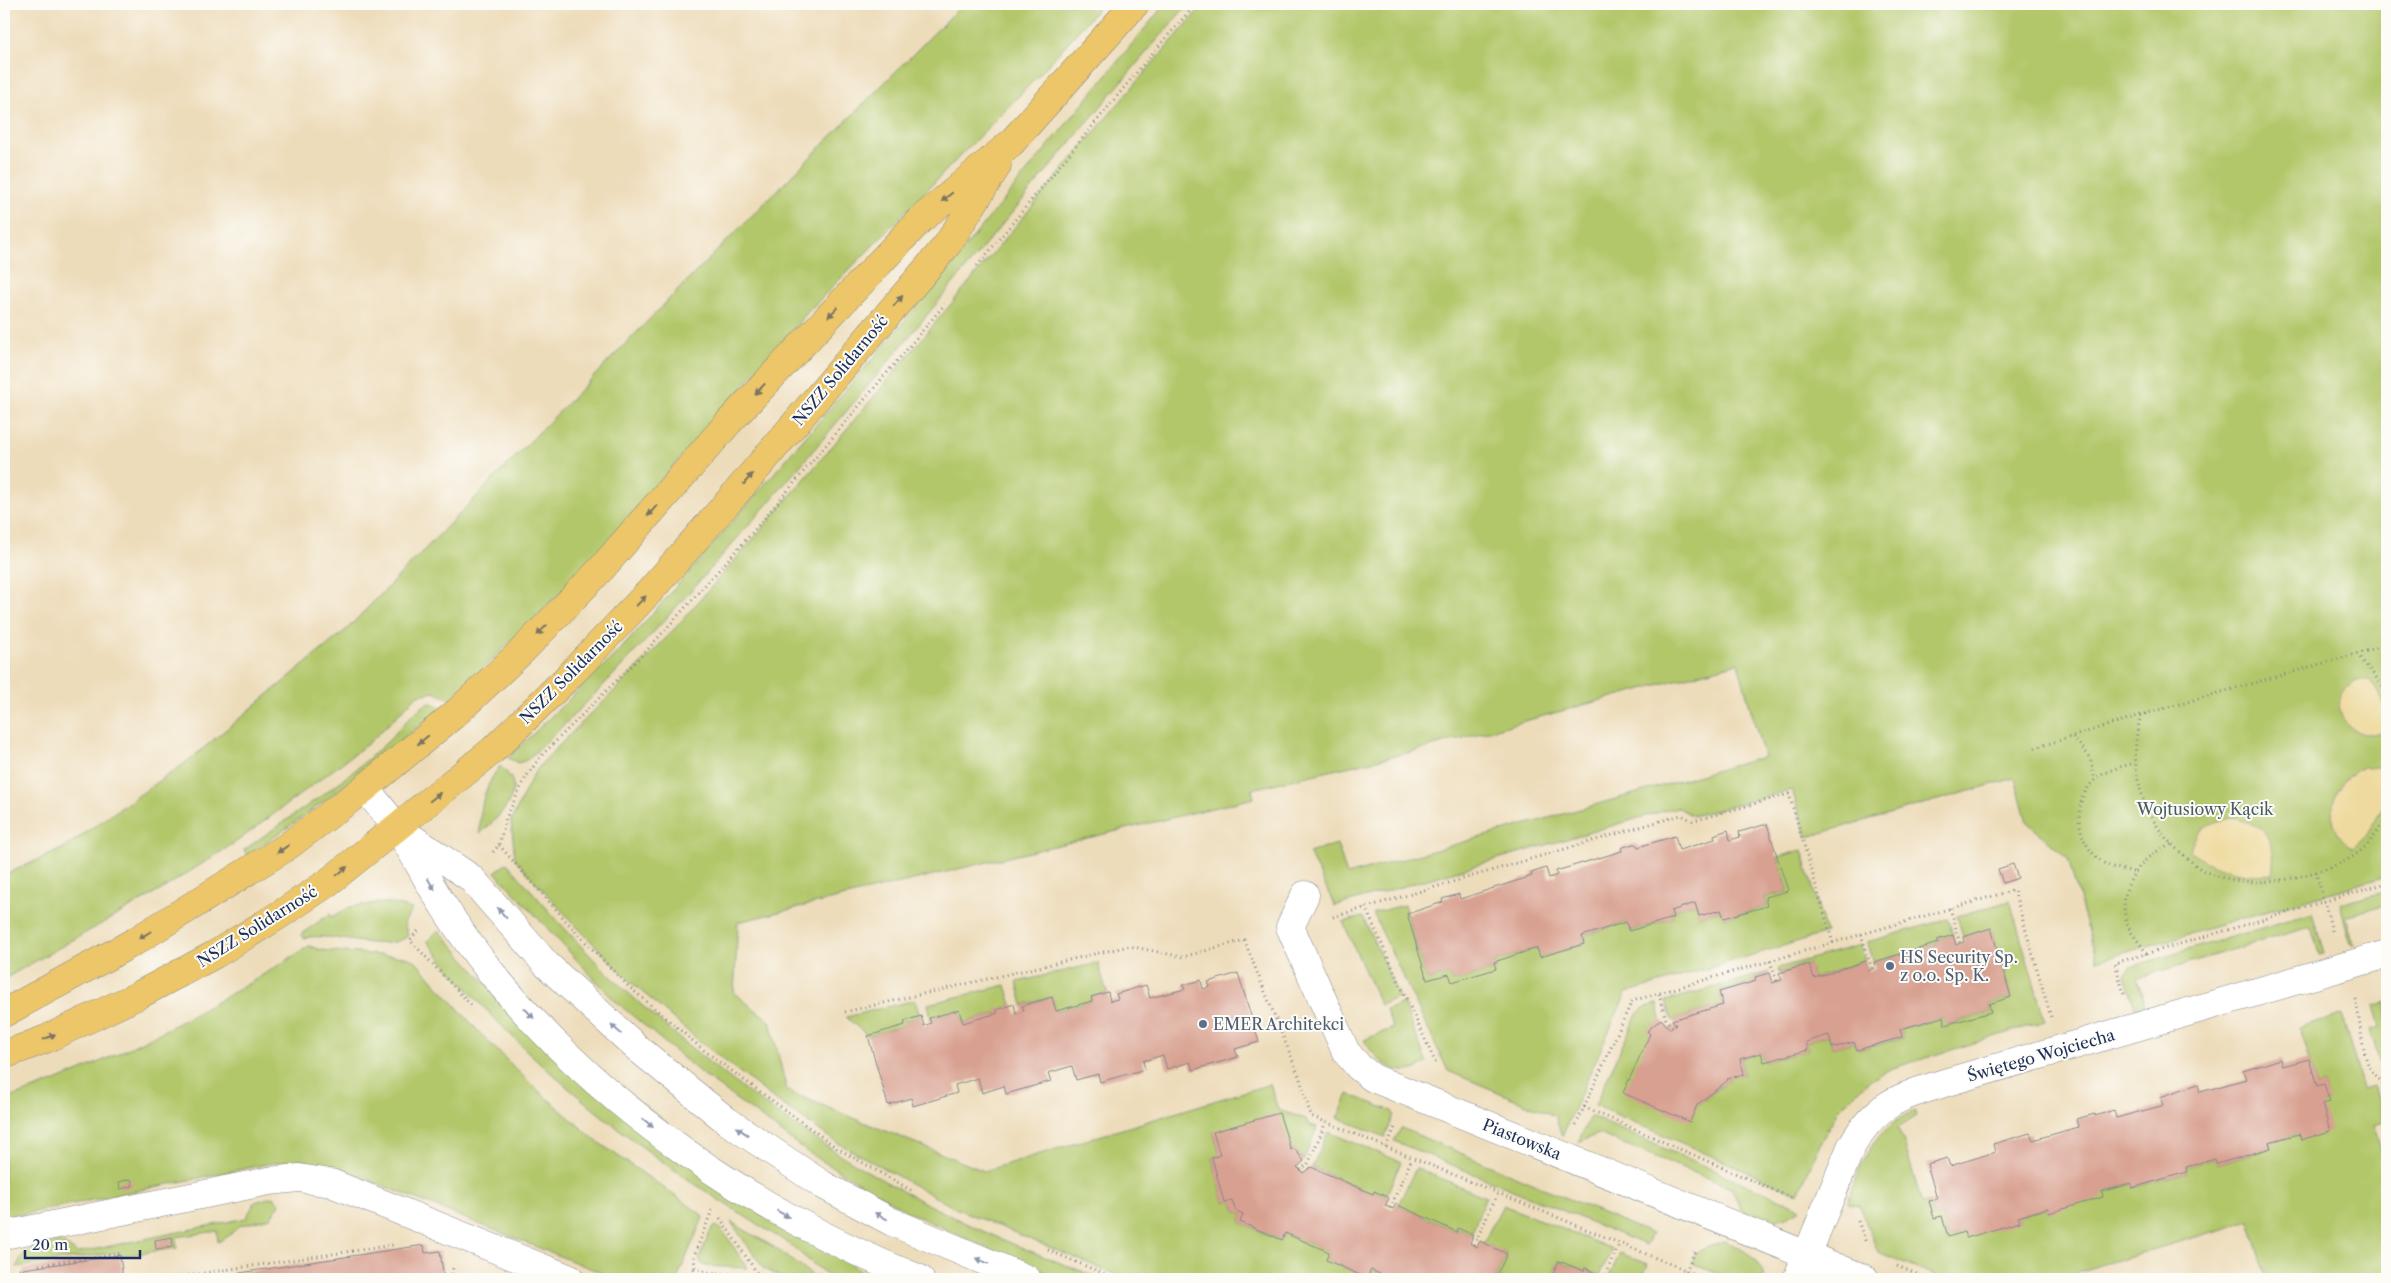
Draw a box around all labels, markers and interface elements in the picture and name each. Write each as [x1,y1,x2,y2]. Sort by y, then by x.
one-way arrow [941,192,954,203]
one-way arrow [892,295,903,307]
one-way arrow [827,306,839,318]
street label: NSZZ Solidarność [788,311,892,429]
one-way arrow [754,383,766,395]
one-way arrow [743,472,754,485]
one-way arrow [646,504,658,516]
one-way arrow [635,595,647,607]
street label: NSZZ Solidarność [515,616,627,728]
one-way arrow [536,624,548,636]
one-way arrow [417,735,430,746]
one-way arrow [428,791,441,802]
park label: Wojtusiowy Kącik [2136,799,2274,819]
one-way arrow [276,844,290,853]
one-way arrow [335,866,348,877]
one-way arrow [426,878,435,891]
street label: NSZZ Solidarność [193,881,321,971]
one-way arrow [497,907,508,920]
one-way arrow [139,930,152,939]
place label: HS Security Sp. z o.o. Sp. K. [1900,947,2018,985]
marker: HS Security Sp. z o.o. Sp. K. [1884,960,1896,972]
one-way arrow [523,1007,535,1019]
place label: EMER Architekci [1213,1014,1344,1034]
marker: EMER Architekci [1197,1018,1209,1030]
one-way arrow [611,1023,623,1035]
street label: Świętego Wojciecha [1965,1024,2118,1086]
one-way arrow [42,1033,56,1041]
street label: Piastowska [1480,1114,1565,1164]
one-way arrow [641,1118,654,1129]
one-way arrow [735,1126,749,1136]
one-way arrow [776,1210,790,1218]
one-way arrow [873,1212,888,1220]
scale bar [25,1228,140,1260]
text: 20 m [32,1235,68,1254]
one-way arrow [975,1256,989,1264]

